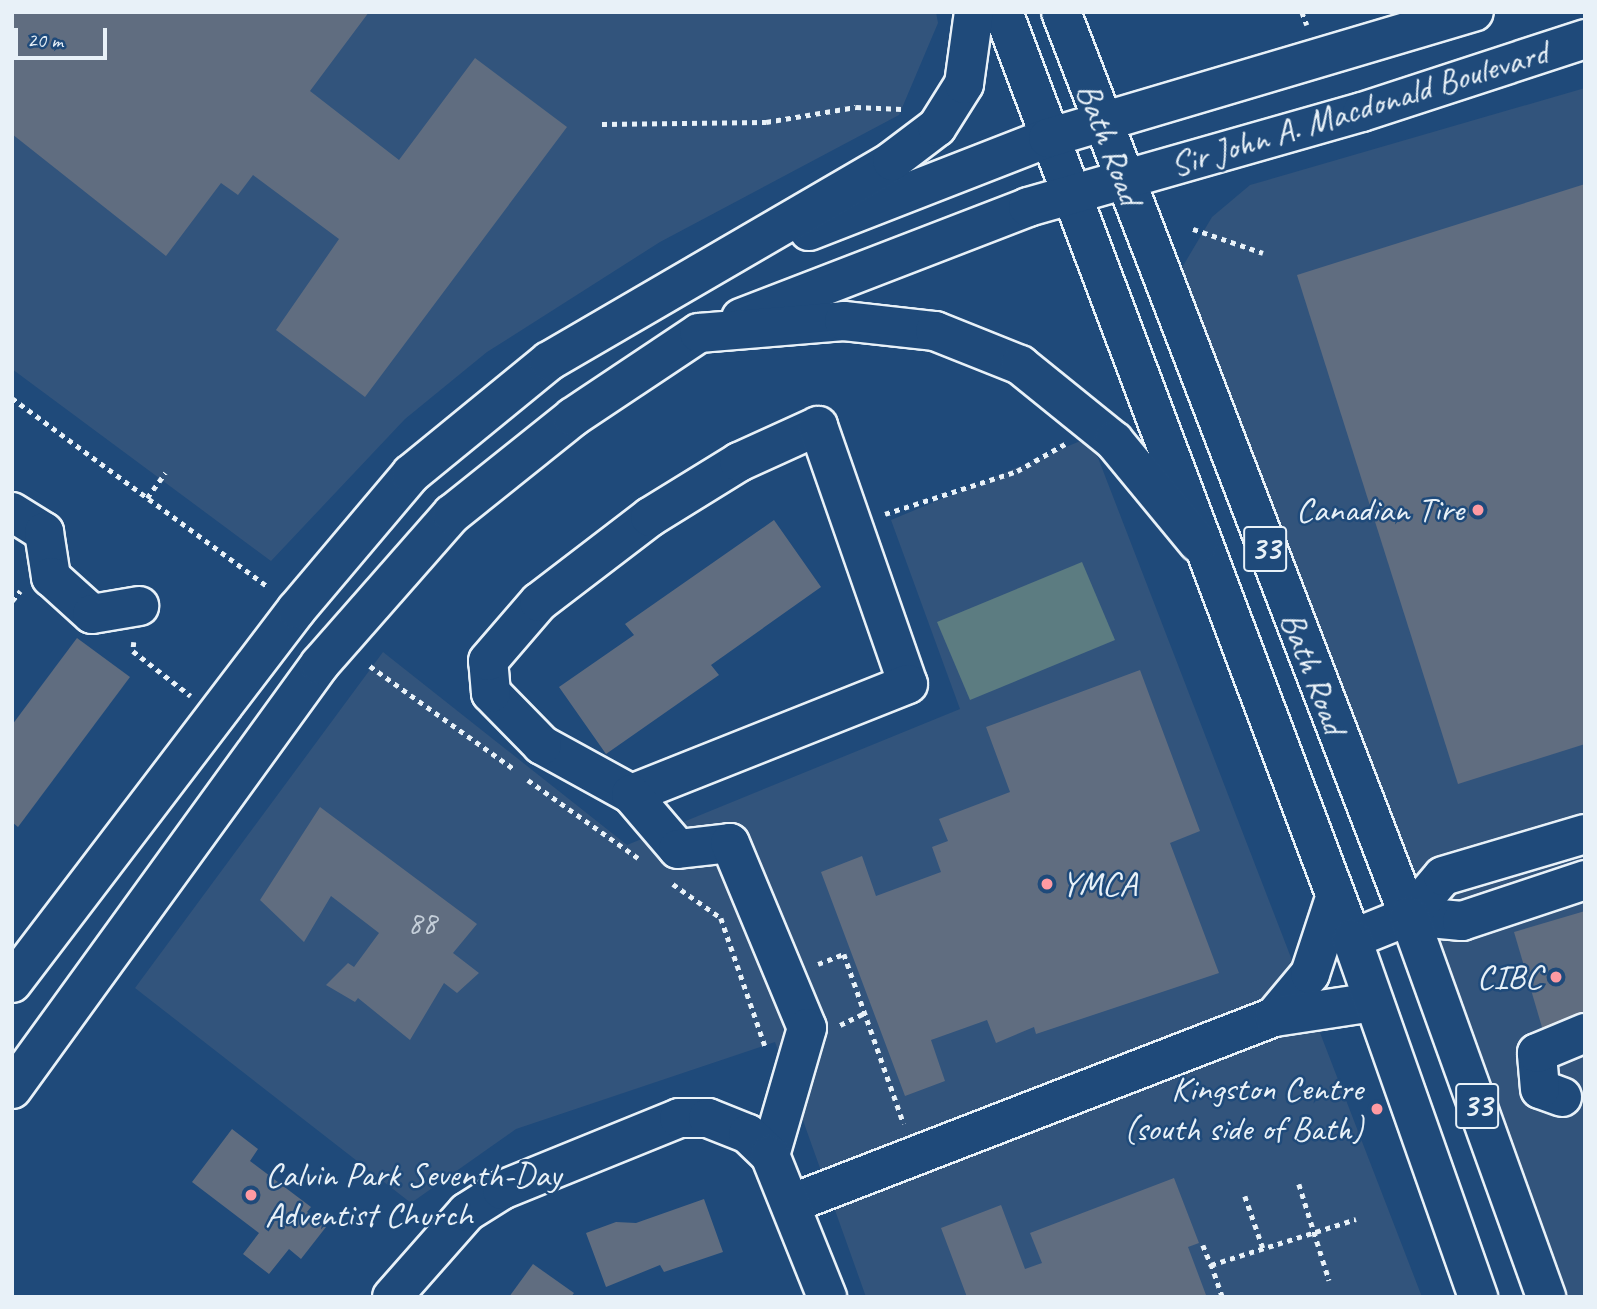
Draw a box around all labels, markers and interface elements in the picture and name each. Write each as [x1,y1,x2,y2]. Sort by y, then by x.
scale bar [18,14,110,58]
text: 20 m [27,27,63,53]
street label: Sir John A. Macdonald Boulevard [1165,32,1553,186]
street label: Bath Road [1066,77,1152,211]
place label: Canadian Tire [1296,489,1464,531]
marker: Canadian Tire [1470,502,1486,518]
road number: 33 [1242,520,1288,578]
street label: Bath Road [1270,606,1356,740]
place label: YMCA [1061,863,1137,905]
marker: YMCA [1039,876,1055,892]
house number: 88 [408,904,436,942]
place label: CIBC [1477,956,1542,998]
marker: CIBC [1548,969,1564,985]
place label: Kingston Centre (south side of Bath) [1123,1068,1363,1150]
road number: 33 [1454,1076,1500,1136]
marker: Kingston Centre (south side of Bath) [1369,1101,1385,1117]
place label: Calvin Park Seventh-Day Adventist Church [265,1154,561,1236]
marker: Calvin Park Seventh-Day Adventist Church [243,1187,259,1203]

